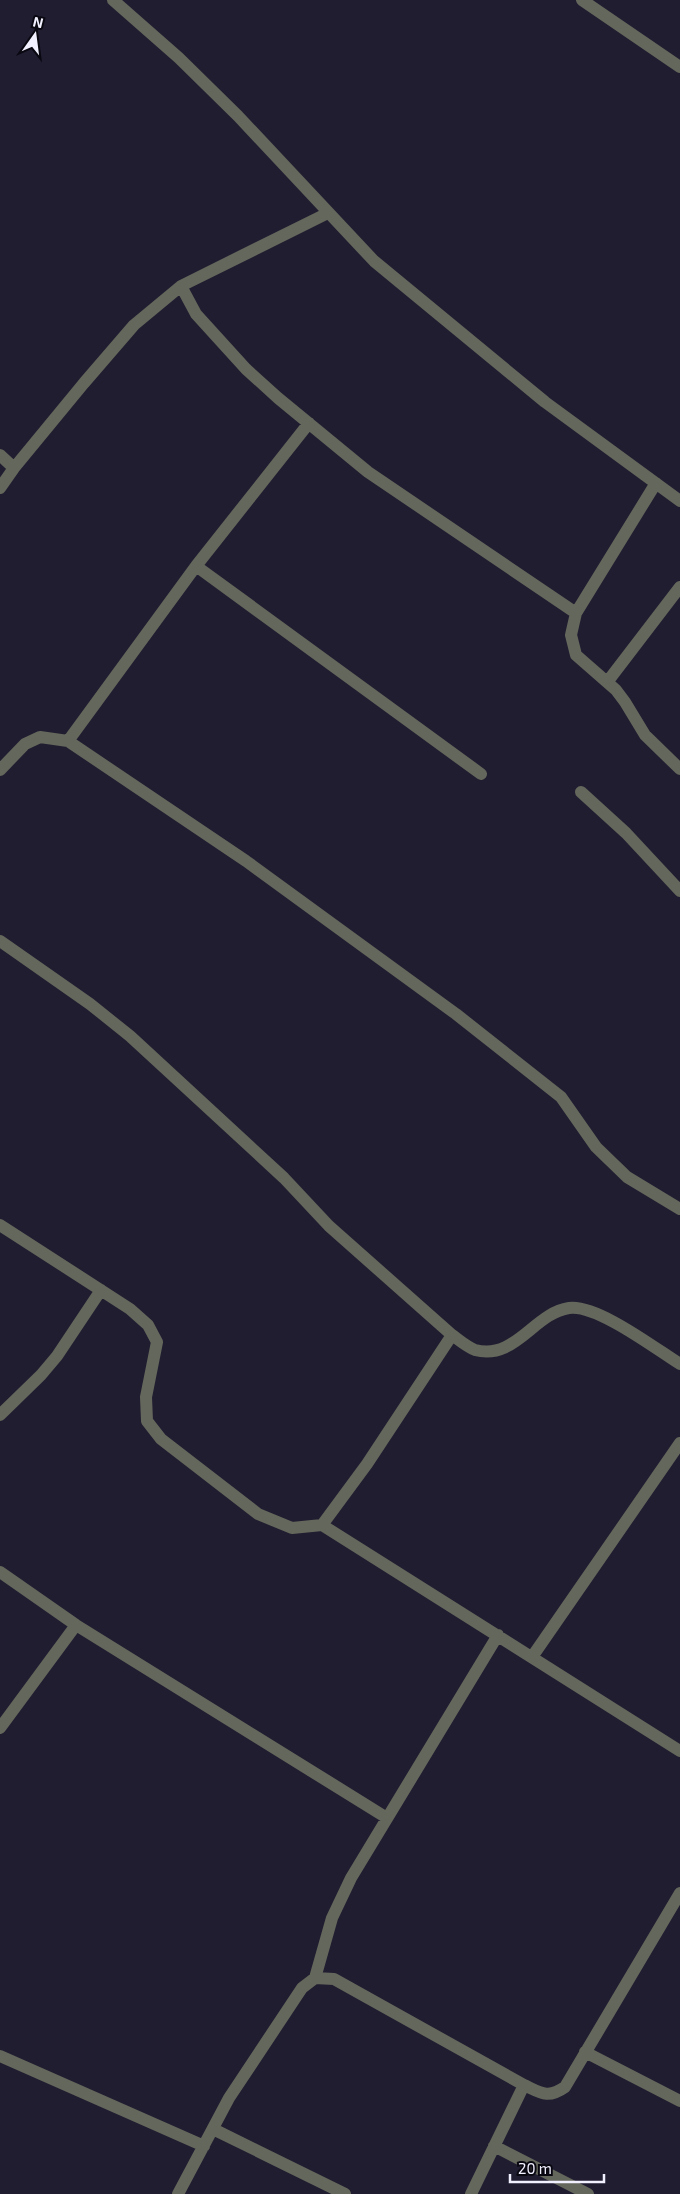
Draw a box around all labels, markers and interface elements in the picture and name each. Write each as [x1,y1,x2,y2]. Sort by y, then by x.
north arrow [10,10,60,60]
text: N [31,12,45,31]
scale bar [510,2152,604,2184]
text: 20 m [518,2159,552,2177]

